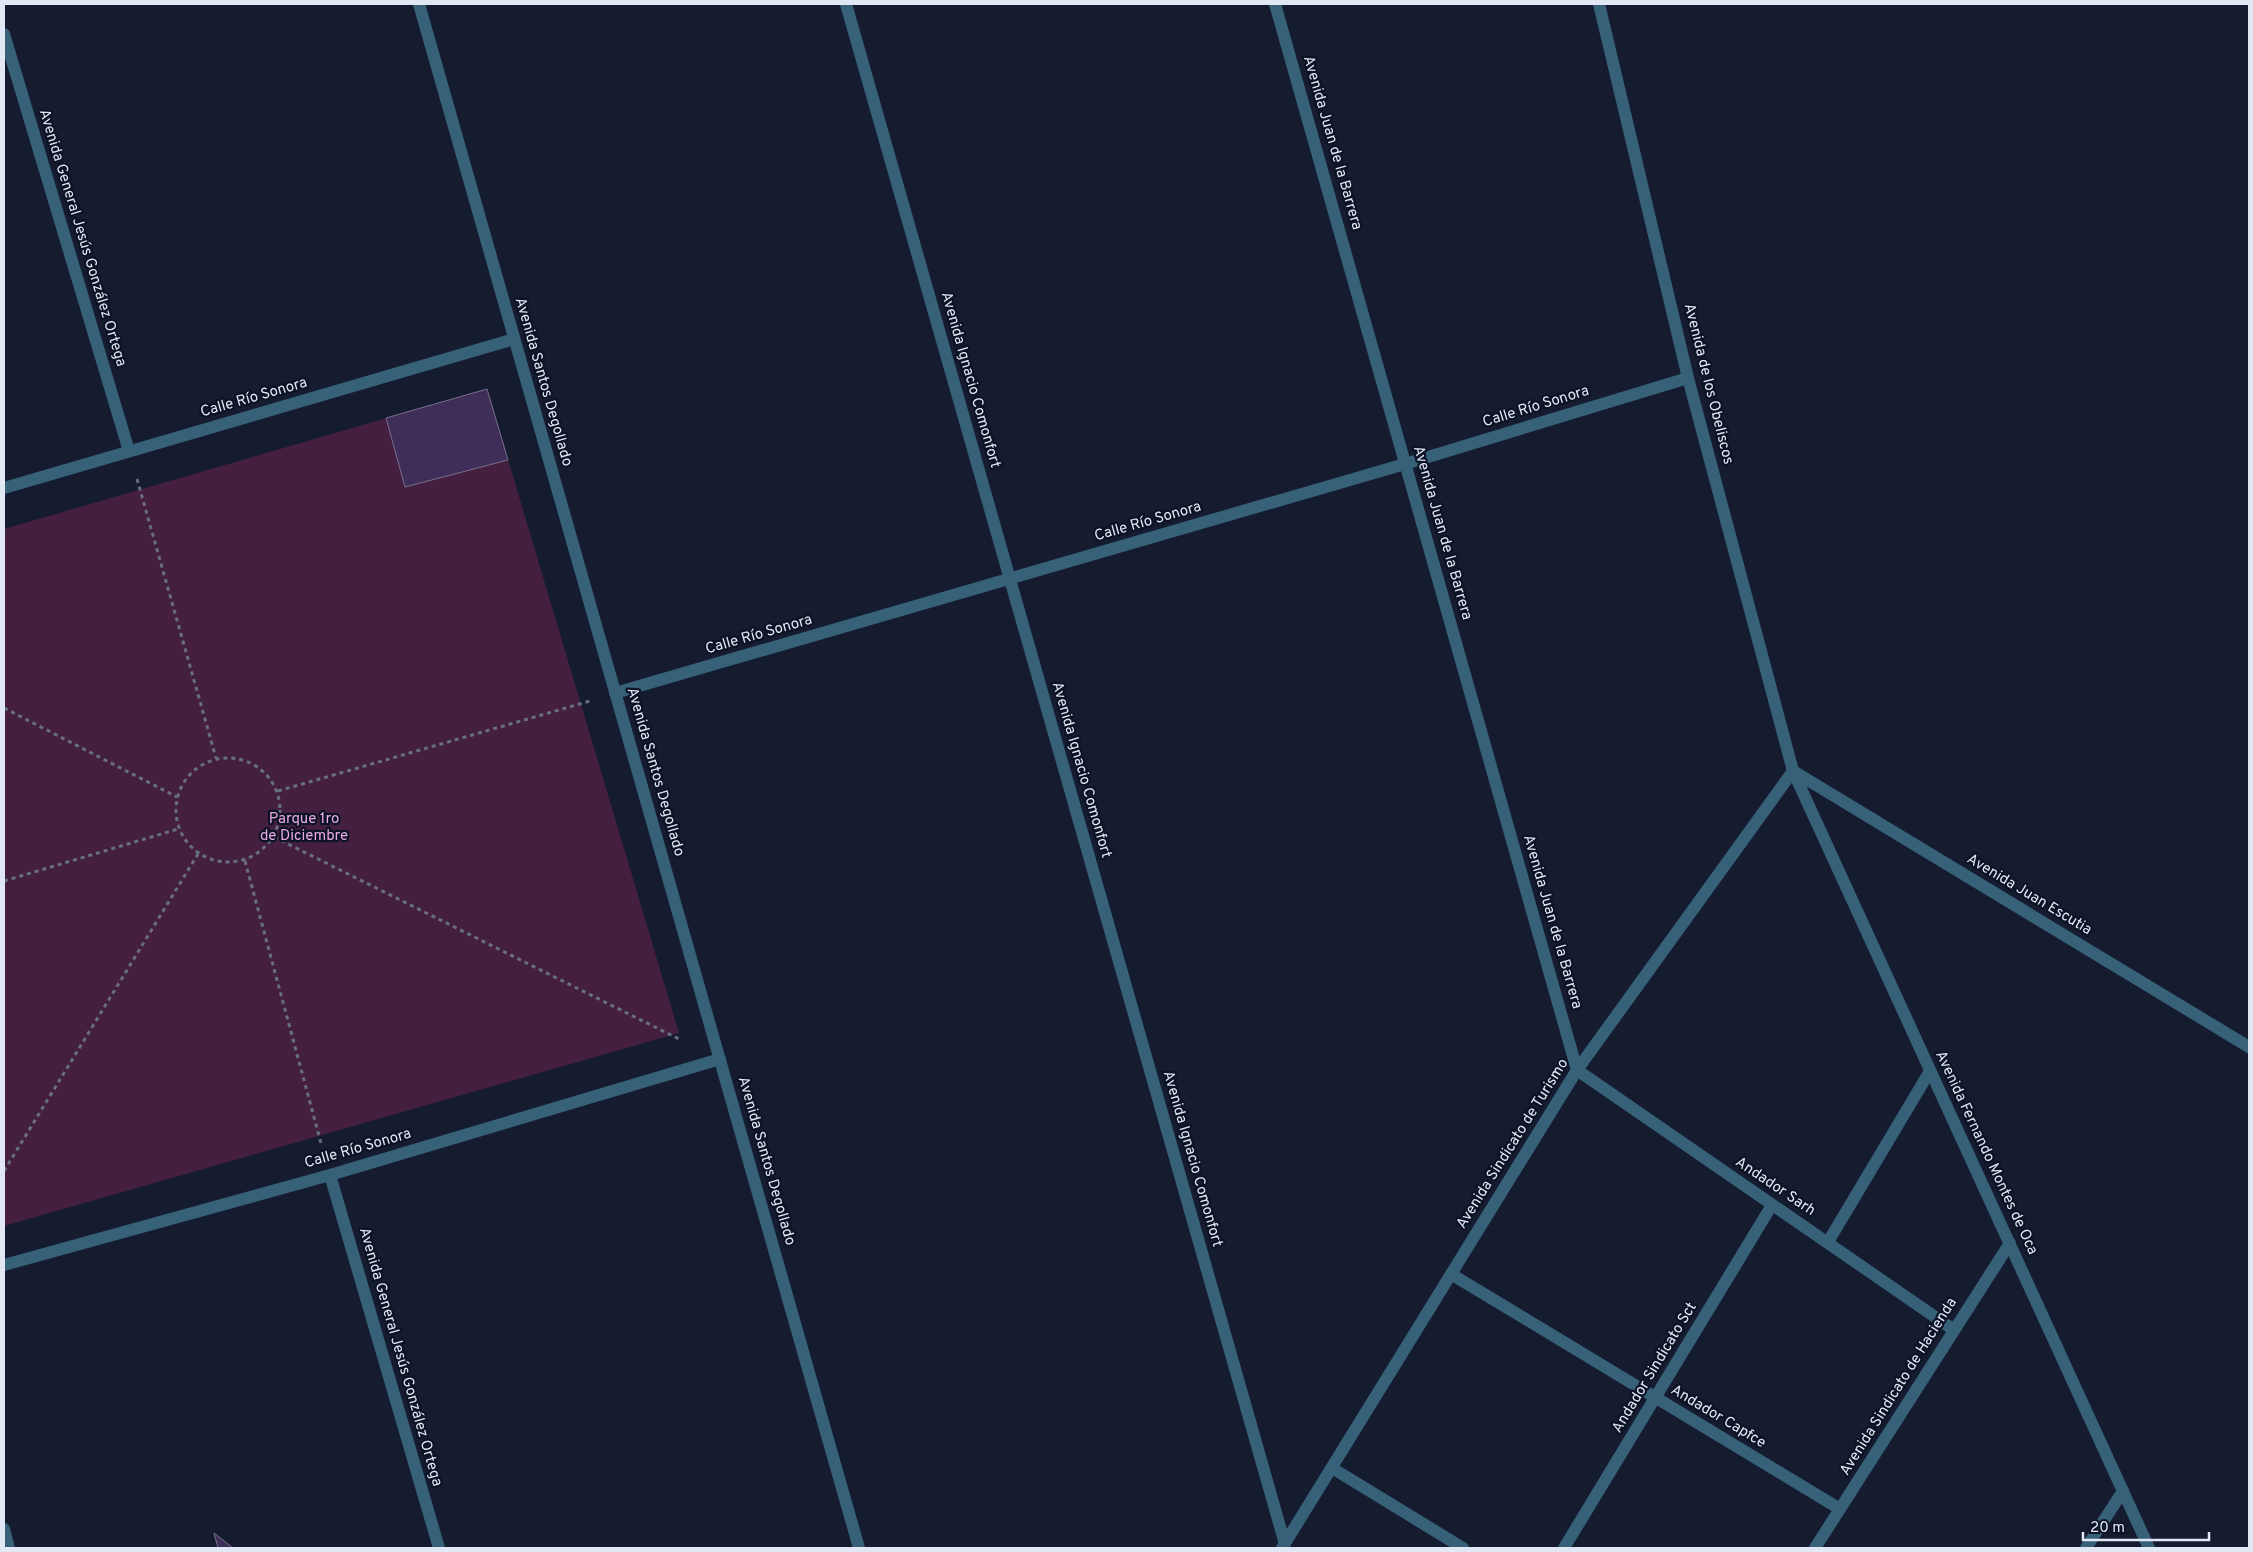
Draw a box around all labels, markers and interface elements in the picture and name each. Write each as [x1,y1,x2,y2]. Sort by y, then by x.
street label: Avenida Juan de la Barrera [1298,54,1366,232]
street label: Avenida General Jesús González Ortega [34,107,130,369]
street label: Avenida Ignacio Comonfort [936,290,1004,470]
street label: Avenida Santos Degollado [510,295,576,469]
street label: Avenida de los Obeliscos [1679,302,1737,466]
street label: Calle Río Sonora [198,374,310,422]
street label: Calle Río Sonora [1481,382,1591,432]
street label: Avenida Juan de la Barrera [1408,444,1476,622]
street label: Calle Río Sonora [1092,498,1204,546]
street label: Calle Río Sonora [703,611,815,659]
street label: Avenida Ignacio Comonfort [1047,680,1115,860]
street label: Avenida Santos Degollado [622,685,688,859]
park label: Parque 1ro de Diciembre [260,810,348,846]
street label: Avenida Juan de la Barrera [1518,833,1586,1011]
street label: Avenida Juan Escutia [1963,850,2095,940]
street label: Avenida Fernando Montes de Oca [1930,1048,2042,1258]
street label: Avenida Sindicato de Turismo [1453,1055,1573,1233]
street label: Avenida Ignacio Comonfort [1158,1069,1226,1249]
street label: Avenida Santos Degollado [733,1074,799,1248]
street label: Calle Río Sonora [302,1125,414,1173]
street label: Andador Sarh [1731,1153,1819,1221]
street label: Avenida General Jesús González Ortega [354,1225,446,1489]
street label: Avenida Sindicato de Hacienda [1836,1295,1962,1479]
street label: Andador Sindicato Sct [1608,1299,1702,1437]
street label: Andador Capfce [1667,1381,1769,1453]
scale bar [2083,1510,2209,1542]
text: 20 m [2090,1519,2125,1538]

